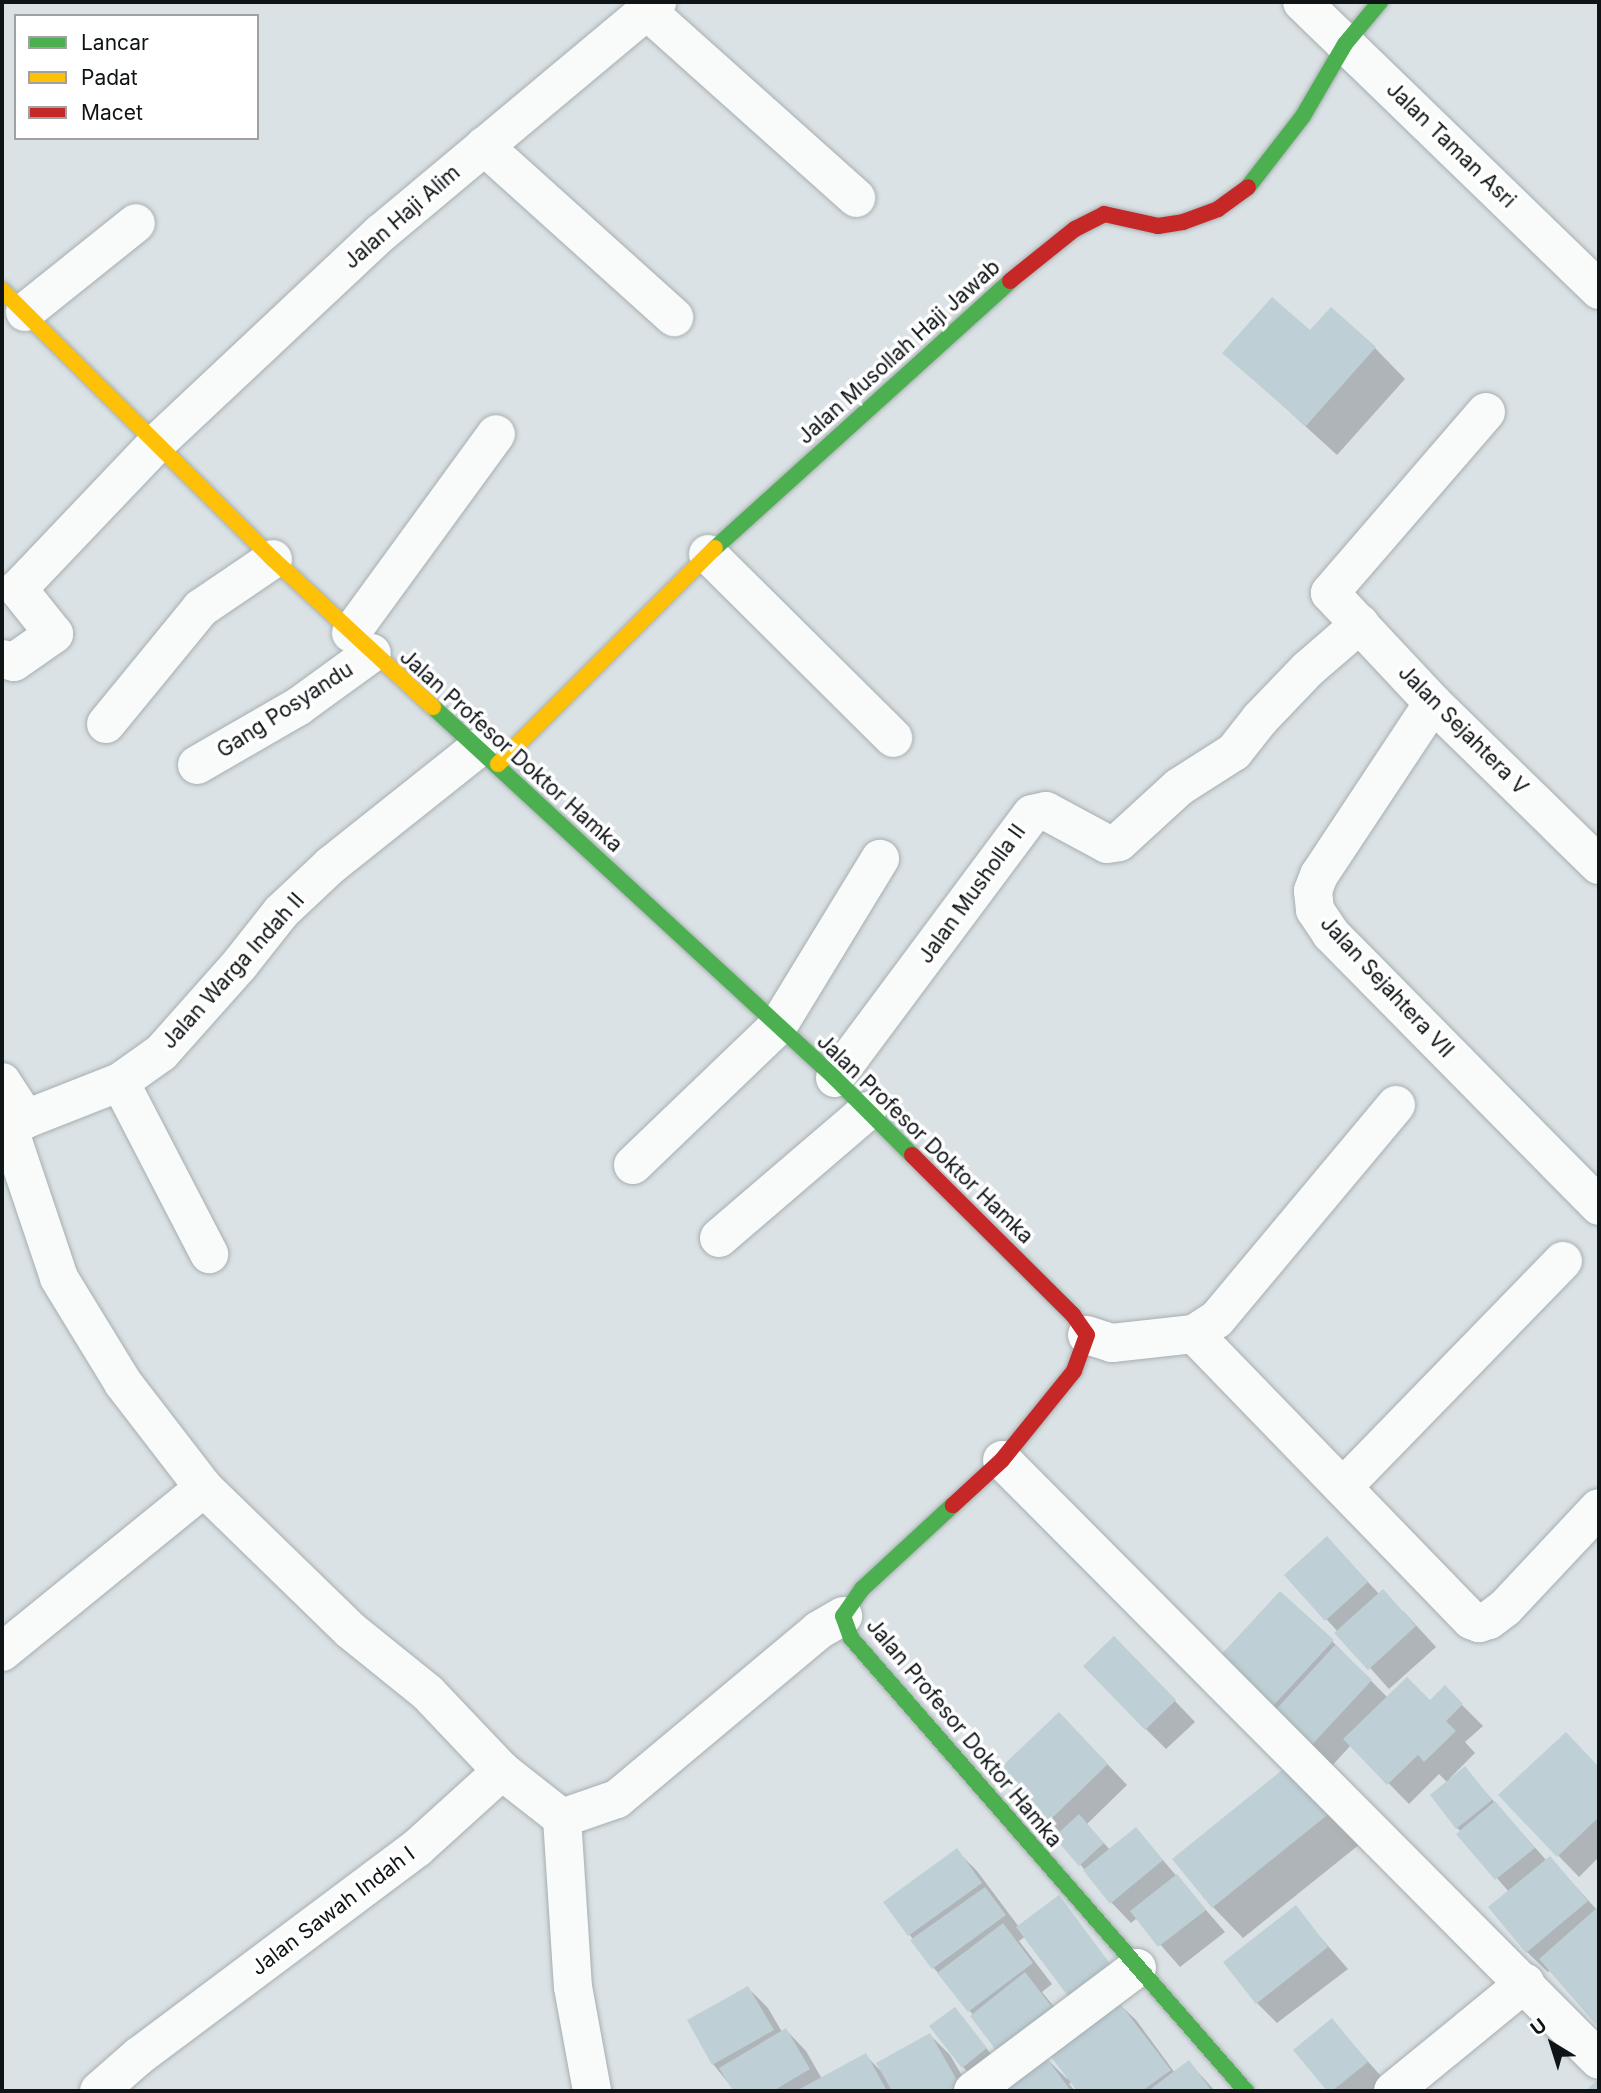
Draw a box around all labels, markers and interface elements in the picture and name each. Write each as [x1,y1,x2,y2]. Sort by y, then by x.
legend [14,14,259,140]
text: Lancar [81,30,149,55]
text: Padat [81,65,138,90]
street label: Jalan Taman Asri [1381,77,1521,213]
text: Macet [81,100,143,125]
street label: Jalan Haji Alim [339,160,465,274]
street label: Jalan Musollah Haji Jawab [793,255,1005,449]
street label: Jalan Profesor Doktor Hamka [394,644,628,858]
street label: Gang Posyandu [212,657,358,763]
street label: Jalan Sejahtera V [1393,660,1533,800]
street label: Jalan Musholla II [913,820,1031,968]
street label: Jalan Warga Indah II [156,888,310,1054]
street label: Jalan Sejahtera VII [1315,911,1459,1063]
street label: Jalan Profesor Doktor Hamka [812,1029,1038,1249]
street label: Jalan Profesor Doktor Hamka [861,1613,1067,1853]
street label: Jalan Sawah Indah I [246,1841,420,1981]
north arrow [1517,2009,1587,2079]
text: U [1526,2014,1551,2040]

